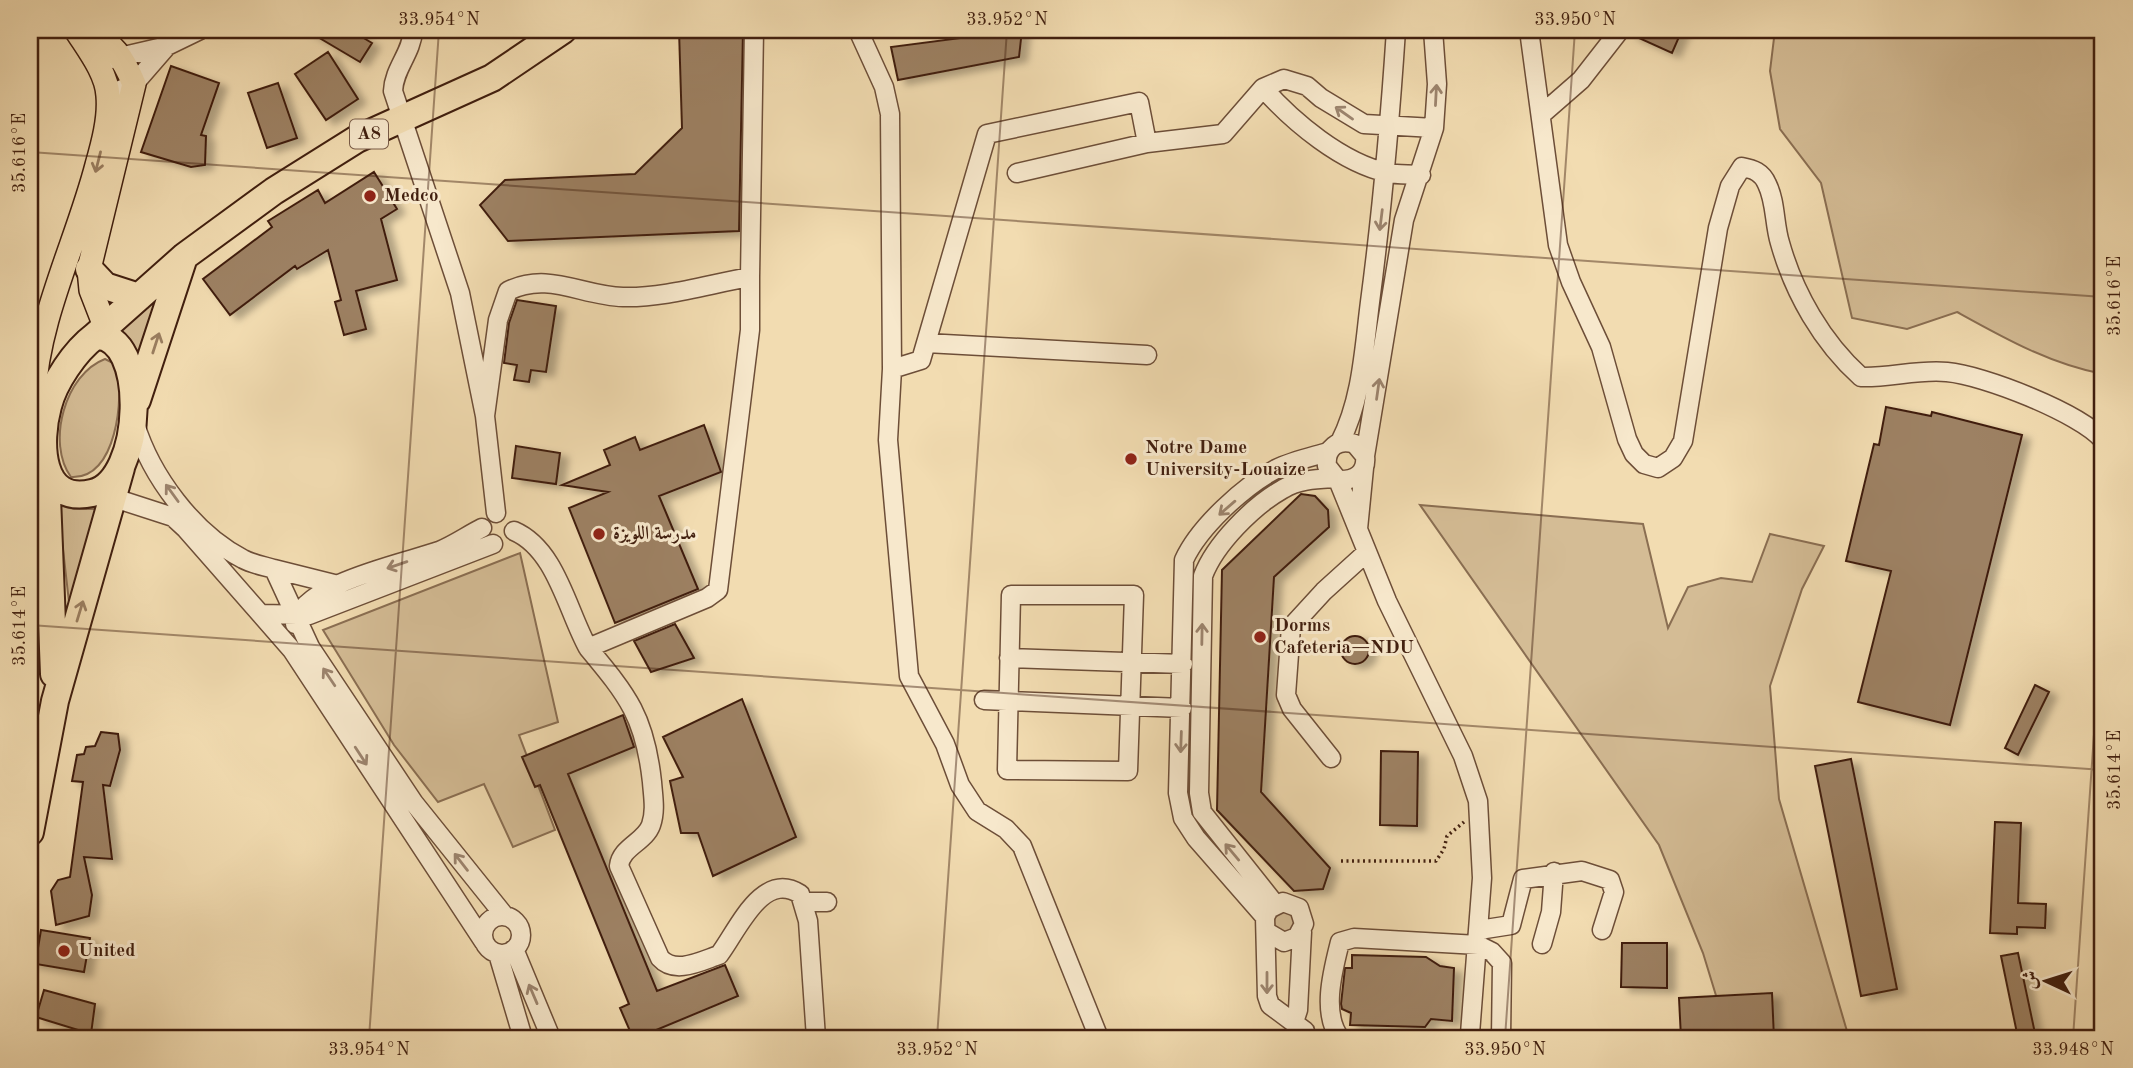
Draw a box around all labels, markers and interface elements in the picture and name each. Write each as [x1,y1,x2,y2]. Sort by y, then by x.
text: 33.954°N [398,11,480,29]
text: 33.952°N [966,11,1048,29]
text: 33.950°N [1534,11,1616,29]
one-way arrow [1430,84,1443,106]
one-way arrow [1335,106,1354,120]
text: 35.616°E [11,113,29,193]
road number: A8 [350,119,388,148]
one-way arrow [91,151,104,173]
place label: Medco [384,187,439,206]
marker: Medco [362,188,378,204]
one-way arrow [1374,208,1387,231]
text: 35.616°E [2106,256,2124,336]
one-way arrow [150,332,163,354]
one-way arrow [1371,378,1384,401]
place label: Notre Dame University-Louaize [1145,439,1306,480]
marker: Notre Dame University-Louaize [1123,451,1139,467]
one-way arrow [164,484,179,503]
one-way arrow [1219,500,1237,516]
place label: مدرسة اللويزة [613,524,696,545]
marker: مدرسة اللويزة [591,526,607,542]
one-way arrow [387,560,409,572]
text: 35.614°E [11,586,29,666]
one-way arrow [74,601,87,623]
place label: Dorms Cafeteria—NDU [1274,617,1414,658]
one-way arrow [1195,623,1209,646]
marker: Dorms Cafeteria—NDU [1252,629,1268,645]
one-way arrow [322,668,336,687]
text: 35.614°E [2106,730,2124,810]
one-way arrow [1174,731,1187,754]
one-way arrow [354,746,368,765]
one-way arrow [1224,843,1239,861]
one-way arrow [454,853,469,872]
place label: United [78,942,135,961]
marker: United [56,943,72,959]
north arrow [2010,946,2080,1016]
text: ش [2021,970,2042,990]
one-way arrow [1260,972,1274,995]
one-way arrow [526,983,539,1005]
text: 33.954°N [328,1041,410,1059]
text: 33.952°N [896,1041,978,1059]
text: 33.950°N [1464,1041,1546,1059]
text: 33.948°N [2032,1041,2114,1059]

